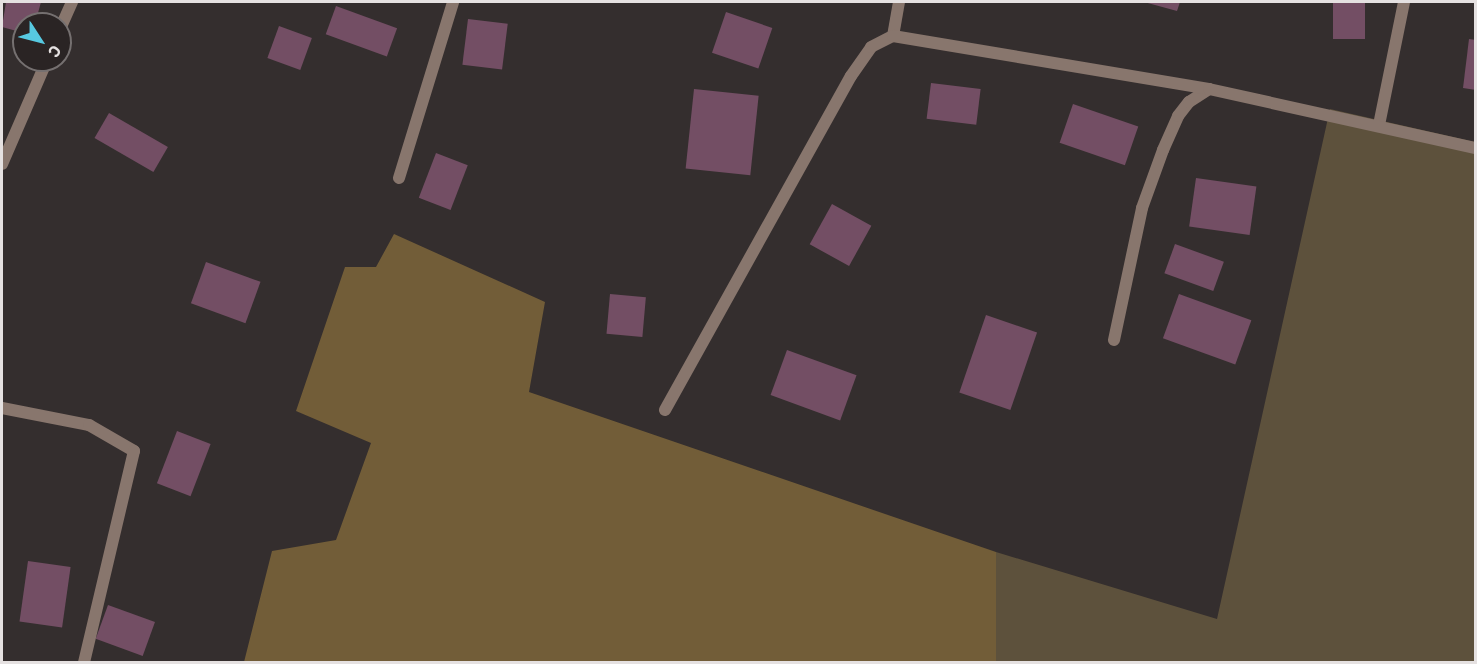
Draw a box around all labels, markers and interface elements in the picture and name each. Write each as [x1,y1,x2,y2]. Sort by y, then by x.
north arrow [12,12,72,72]
text: С [44,41,66,61]

